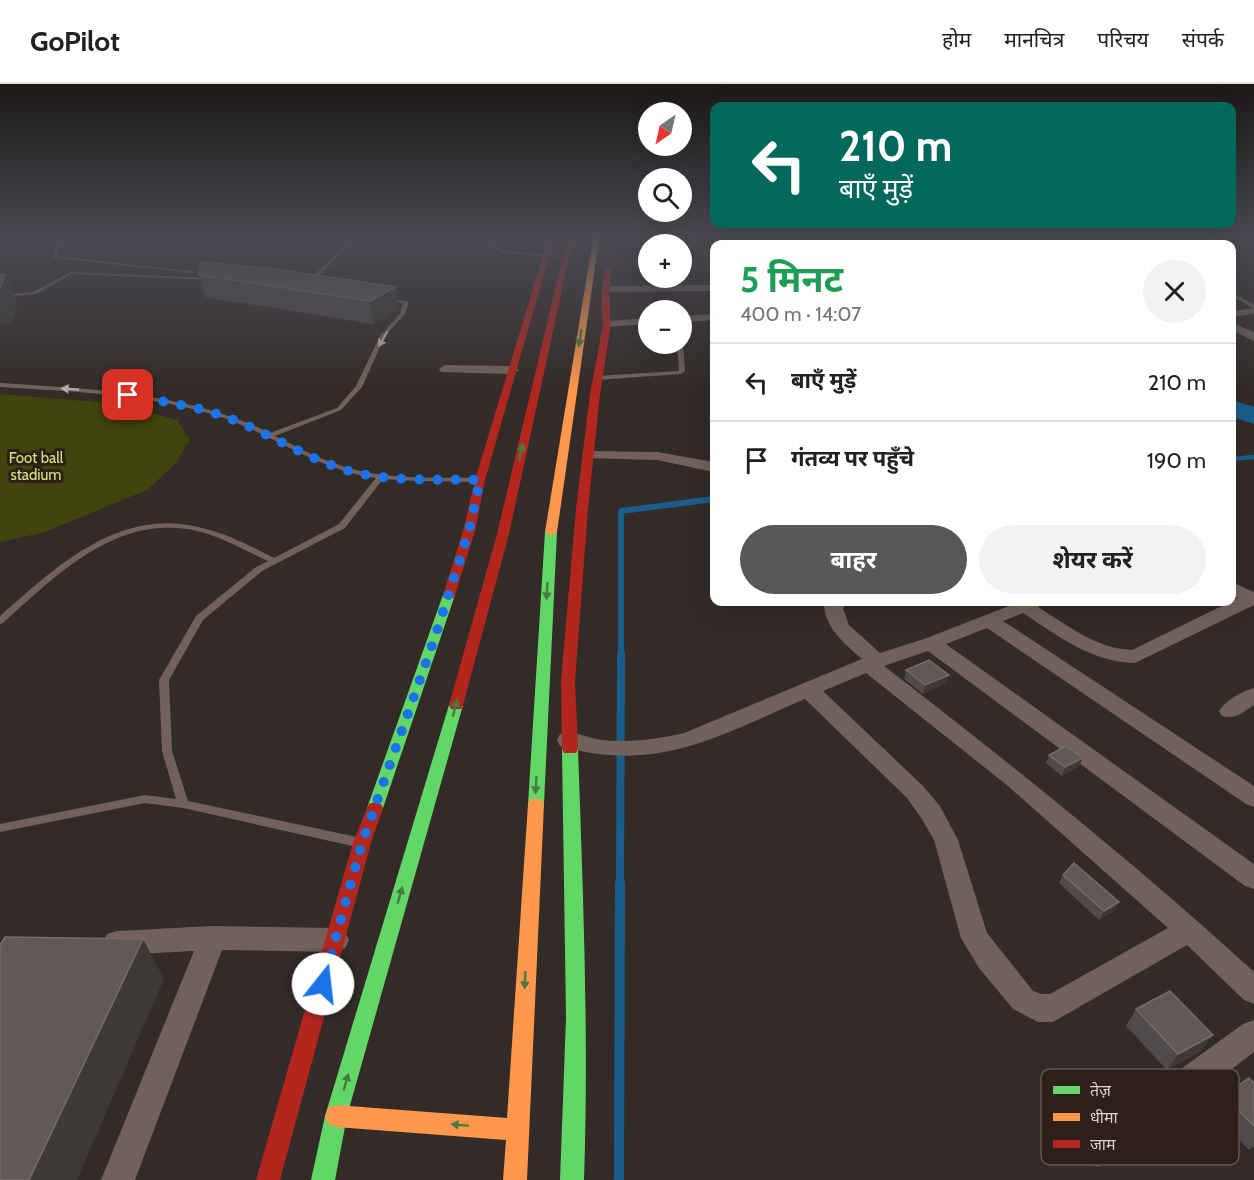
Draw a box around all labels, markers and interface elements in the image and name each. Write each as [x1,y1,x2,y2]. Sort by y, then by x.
text: GoPilot [30,24,120,58]
text: होम [942,27,971,52]
text: मानचित्र [1004,27,1064,52]
text: परिचय [1097,27,1149,52]
text: संपर्क [1182,27,1224,52]
north arrow [638,102,692,156]
map controls [638,102,692,354]
text: 210 m [839,120,952,172]
icon: left [740,126,818,204]
button: search [638,168,692,222]
text: बाएँ मुड़ें [839,172,913,205]
button: + [638,234,692,288]
text: 5 मिनट [740,257,843,301]
button: close [1143,260,1206,323]
button: − [638,300,692,354]
text: 400 m · 14:07 [740,302,861,326]
one-way arrow [576,328,585,347]
one-way arrow [378,331,388,348]
icon: left [740,366,773,399]
text: बाएँ मुड़ें [791,367,856,394]
pin [102,369,153,420]
text: 210 m [1148,369,1206,396]
icon: arrive [111,378,144,411]
one-way arrow [61,384,80,394]
one-way arrow [517,442,526,461]
icon: arrive [740,444,773,477]
text: गंतव्य पर पहुँचे [791,445,914,472]
text: 190 m [1147,447,1206,474]
park label: Foot ball stadium [9,449,64,484]
button: बाहर [740,525,967,594]
button: शेयर करें [979,525,1206,594]
one-way arrow [543,581,552,600]
one-way arrow [451,699,460,717]
one-way arrow [532,776,541,795]
one-way arrow [396,886,405,904]
position arrow [291,952,355,1016]
one-way arrow [521,971,530,990]
legend [1041,1069,1239,1165]
one-way arrow [342,1073,351,1091]
text: तेज़ [1090,1081,1112,1100]
text: धीमा [1090,1108,1119,1127]
one-way arrow [451,1120,470,1130]
text: जाम [1090,1135,1116,1154]

